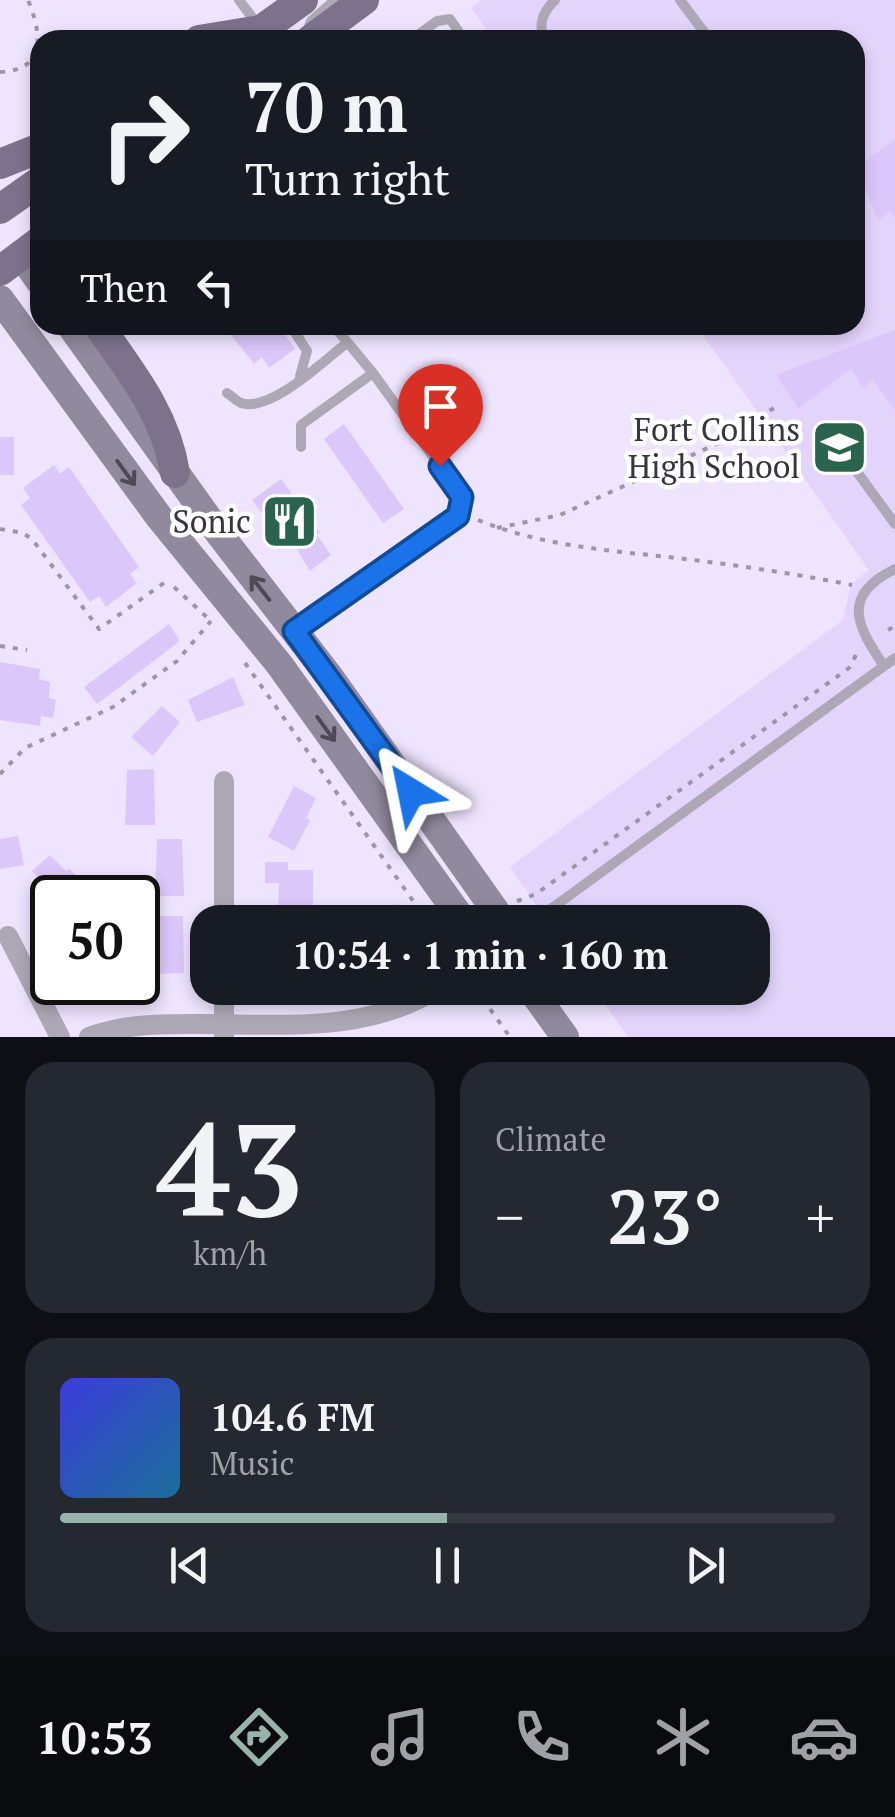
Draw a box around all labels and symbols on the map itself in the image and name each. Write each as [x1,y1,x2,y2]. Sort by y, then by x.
pin [398,364,483,467]
place label: Fort Collins High School [628,408,800,487]
school or university icon: Fort Collins High School [809,417,869,477]
one-way arrow [116,459,137,486]
restaurant icon: Sonic [260,491,320,551]
place label: Sonic [173,500,251,542]
one-way arrow [250,575,271,602]
one-way arrow [316,715,337,743]
position arrow [359,740,463,844]
speed limit sign: 50 [30,875,160,1005]

